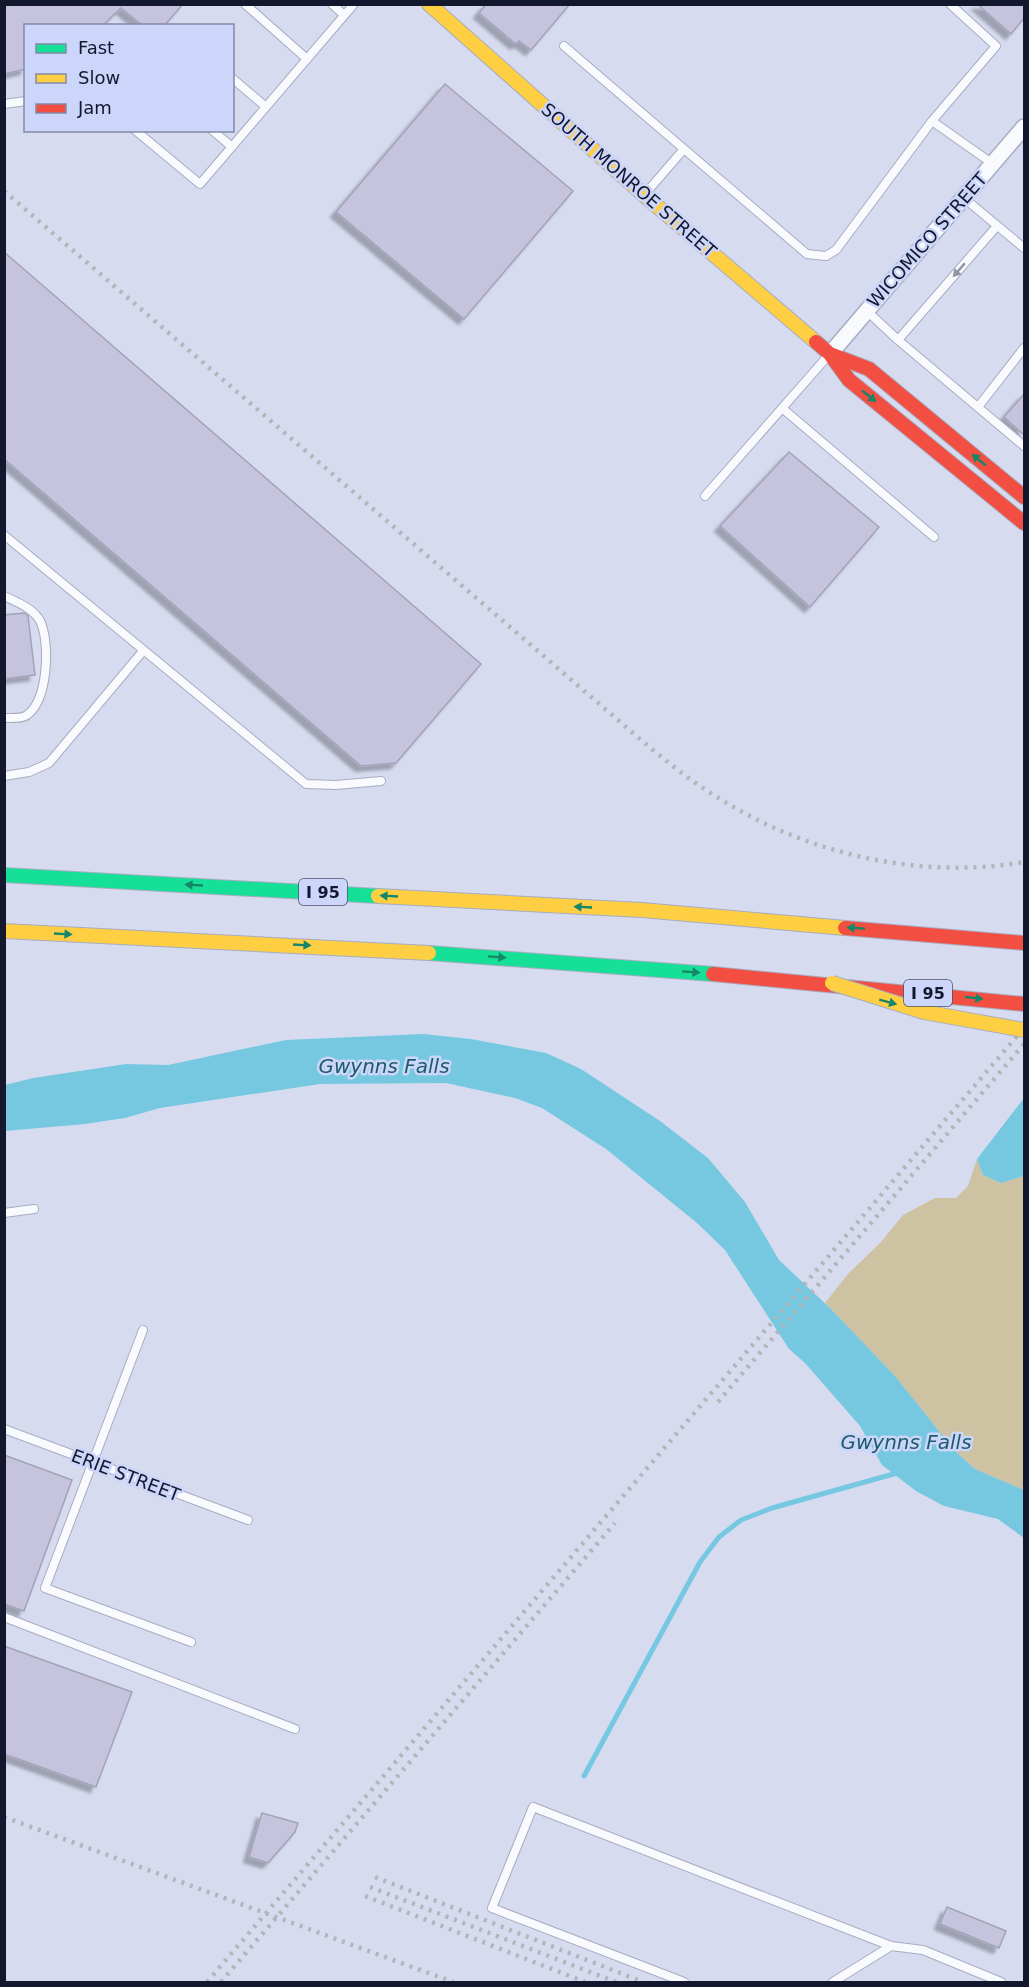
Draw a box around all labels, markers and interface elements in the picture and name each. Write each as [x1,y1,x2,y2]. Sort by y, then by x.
legend [24,24,234,132]
text: Fast [78,37,114,58]
text: Slow [78,67,120,88]
text: Jam [77,97,112,118]
street label: SOUTH MONROE STREET [537,98,721,262]
street label: WICOMICO STREET [863,168,992,312]
one-way arrow [953,262,966,277]
one-way arrow [861,390,877,403]
one-way arrow [972,454,987,467]
road number: I 95 [299,879,347,905]
one-way arrow [184,881,203,890]
one-way arrow [379,891,398,901]
one-way arrow [574,902,593,911]
one-way arrow [847,923,866,933]
one-way arrow [53,929,72,938]
one-way arrow [293,941,312,950]
one-way arrow [487,952,506,961]
one-way arrow [682,967,701,977]
road number: I 95 [904,980,952,1006]
one-way arrow [965,993,984,1003]
one-way arrow [879,998,897,1007]
water label: Gwynns Falls [318,1054,450,1078]
water label: Gwynns Falls [840,1430,972,1454]
street label: ERIE STREET [69,1445,184,1506]

